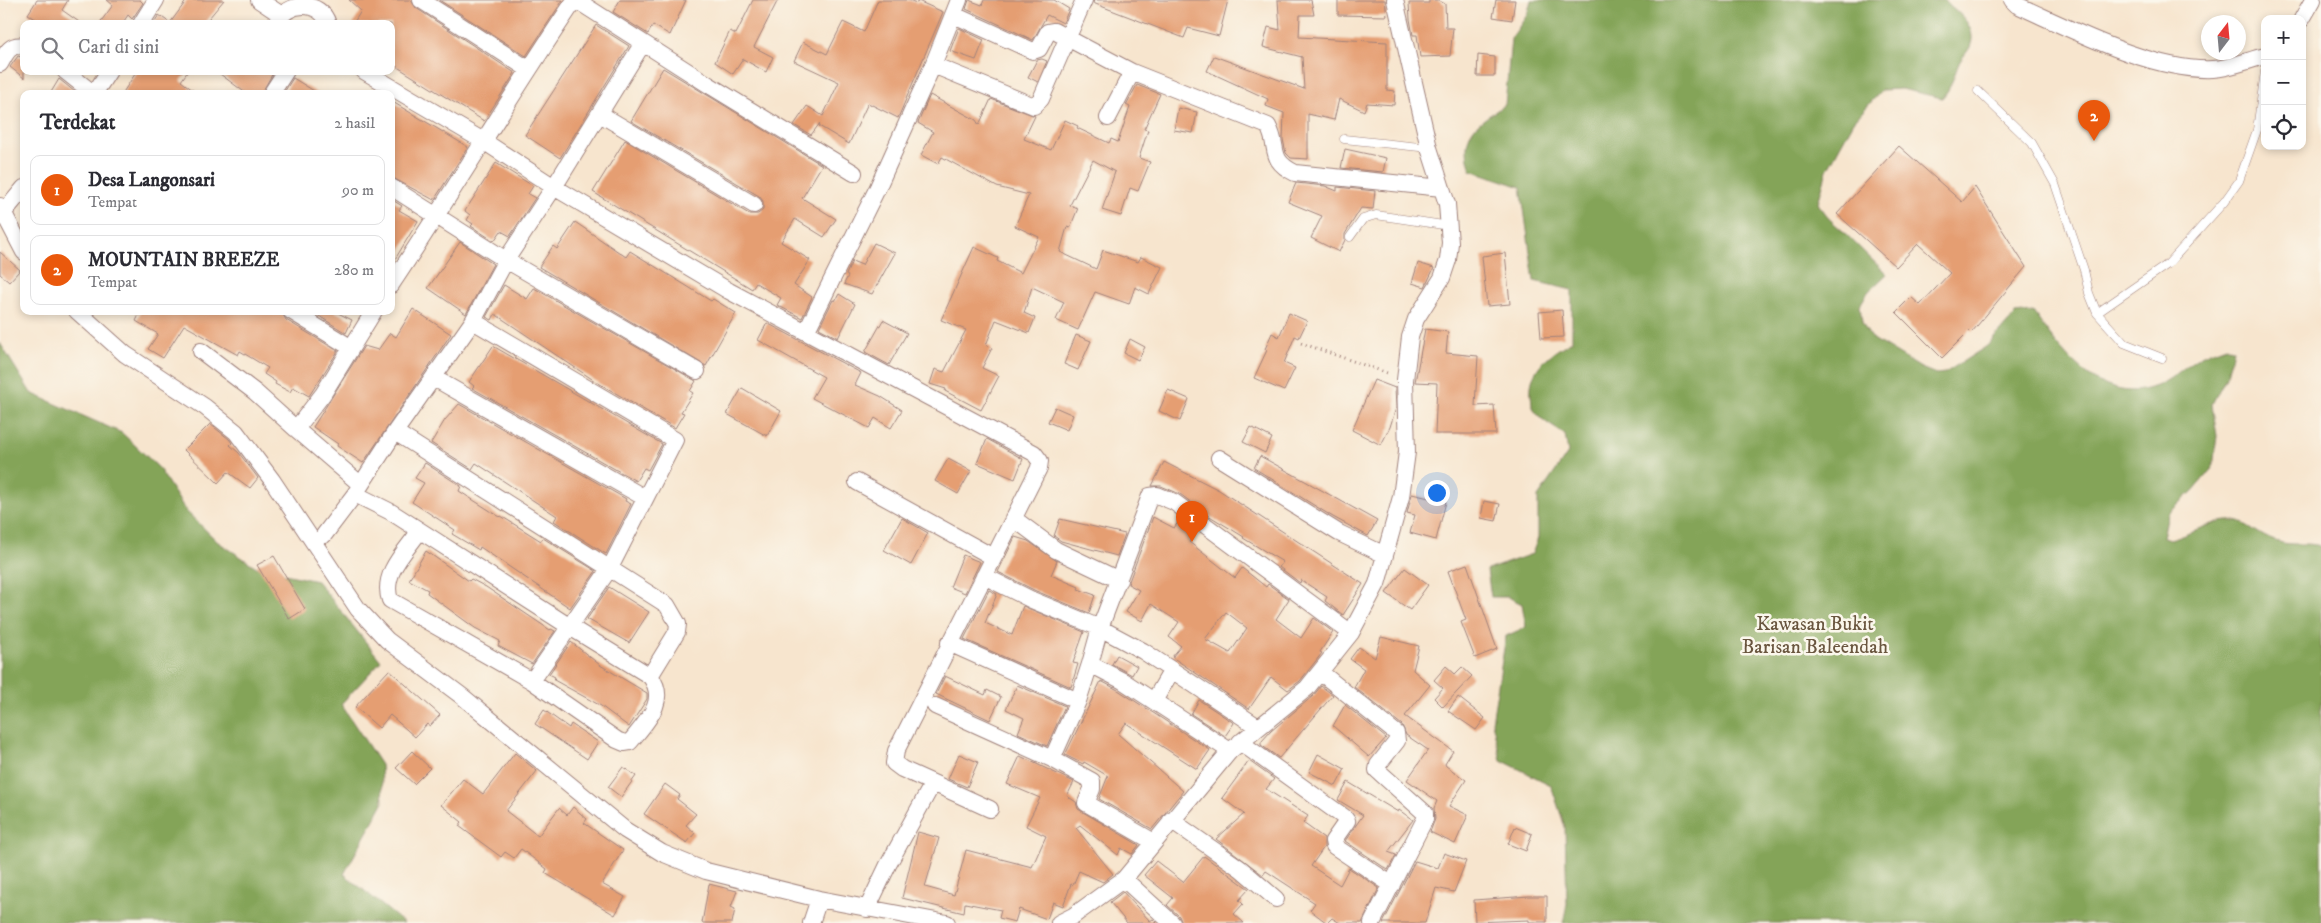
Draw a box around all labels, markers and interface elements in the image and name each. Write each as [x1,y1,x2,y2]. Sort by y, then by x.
north arrow [2201,15,2246,60]
map controls [2261,15,2306,150]
button: + [2261,15,2306,60]
search box [20,20,395,75]
icon: search [38,34,66,62]
text: Cari di sini [78,36,159,59]
button: − [2261,60,2306,105]
pin: 2 [2078,100,2110,141]
button: locate [2261,105,2306,150]
text: Terdekat [40,110,115,136]
text: 2 hasil [334,113,375,133]
text: Desa Langonsari [88,169,215,192]
text: 1 [54,180,60,200]
text: 90 m [342,180,374,200]
text: Tempat [88,192,137,212]
text: MOUNTAIN BREEZE [88,249,279,272]
text: 2 [53,260,61,280]
text: 280 m [334,260,374,280]
text: Tempat [88,272,137,292]
your location [1424,480,1450,506]
pin: 1 [1176,501,1208,542]
park label: Kawasan Bukit Barisan Baleendah [1742,612,1889,660]

